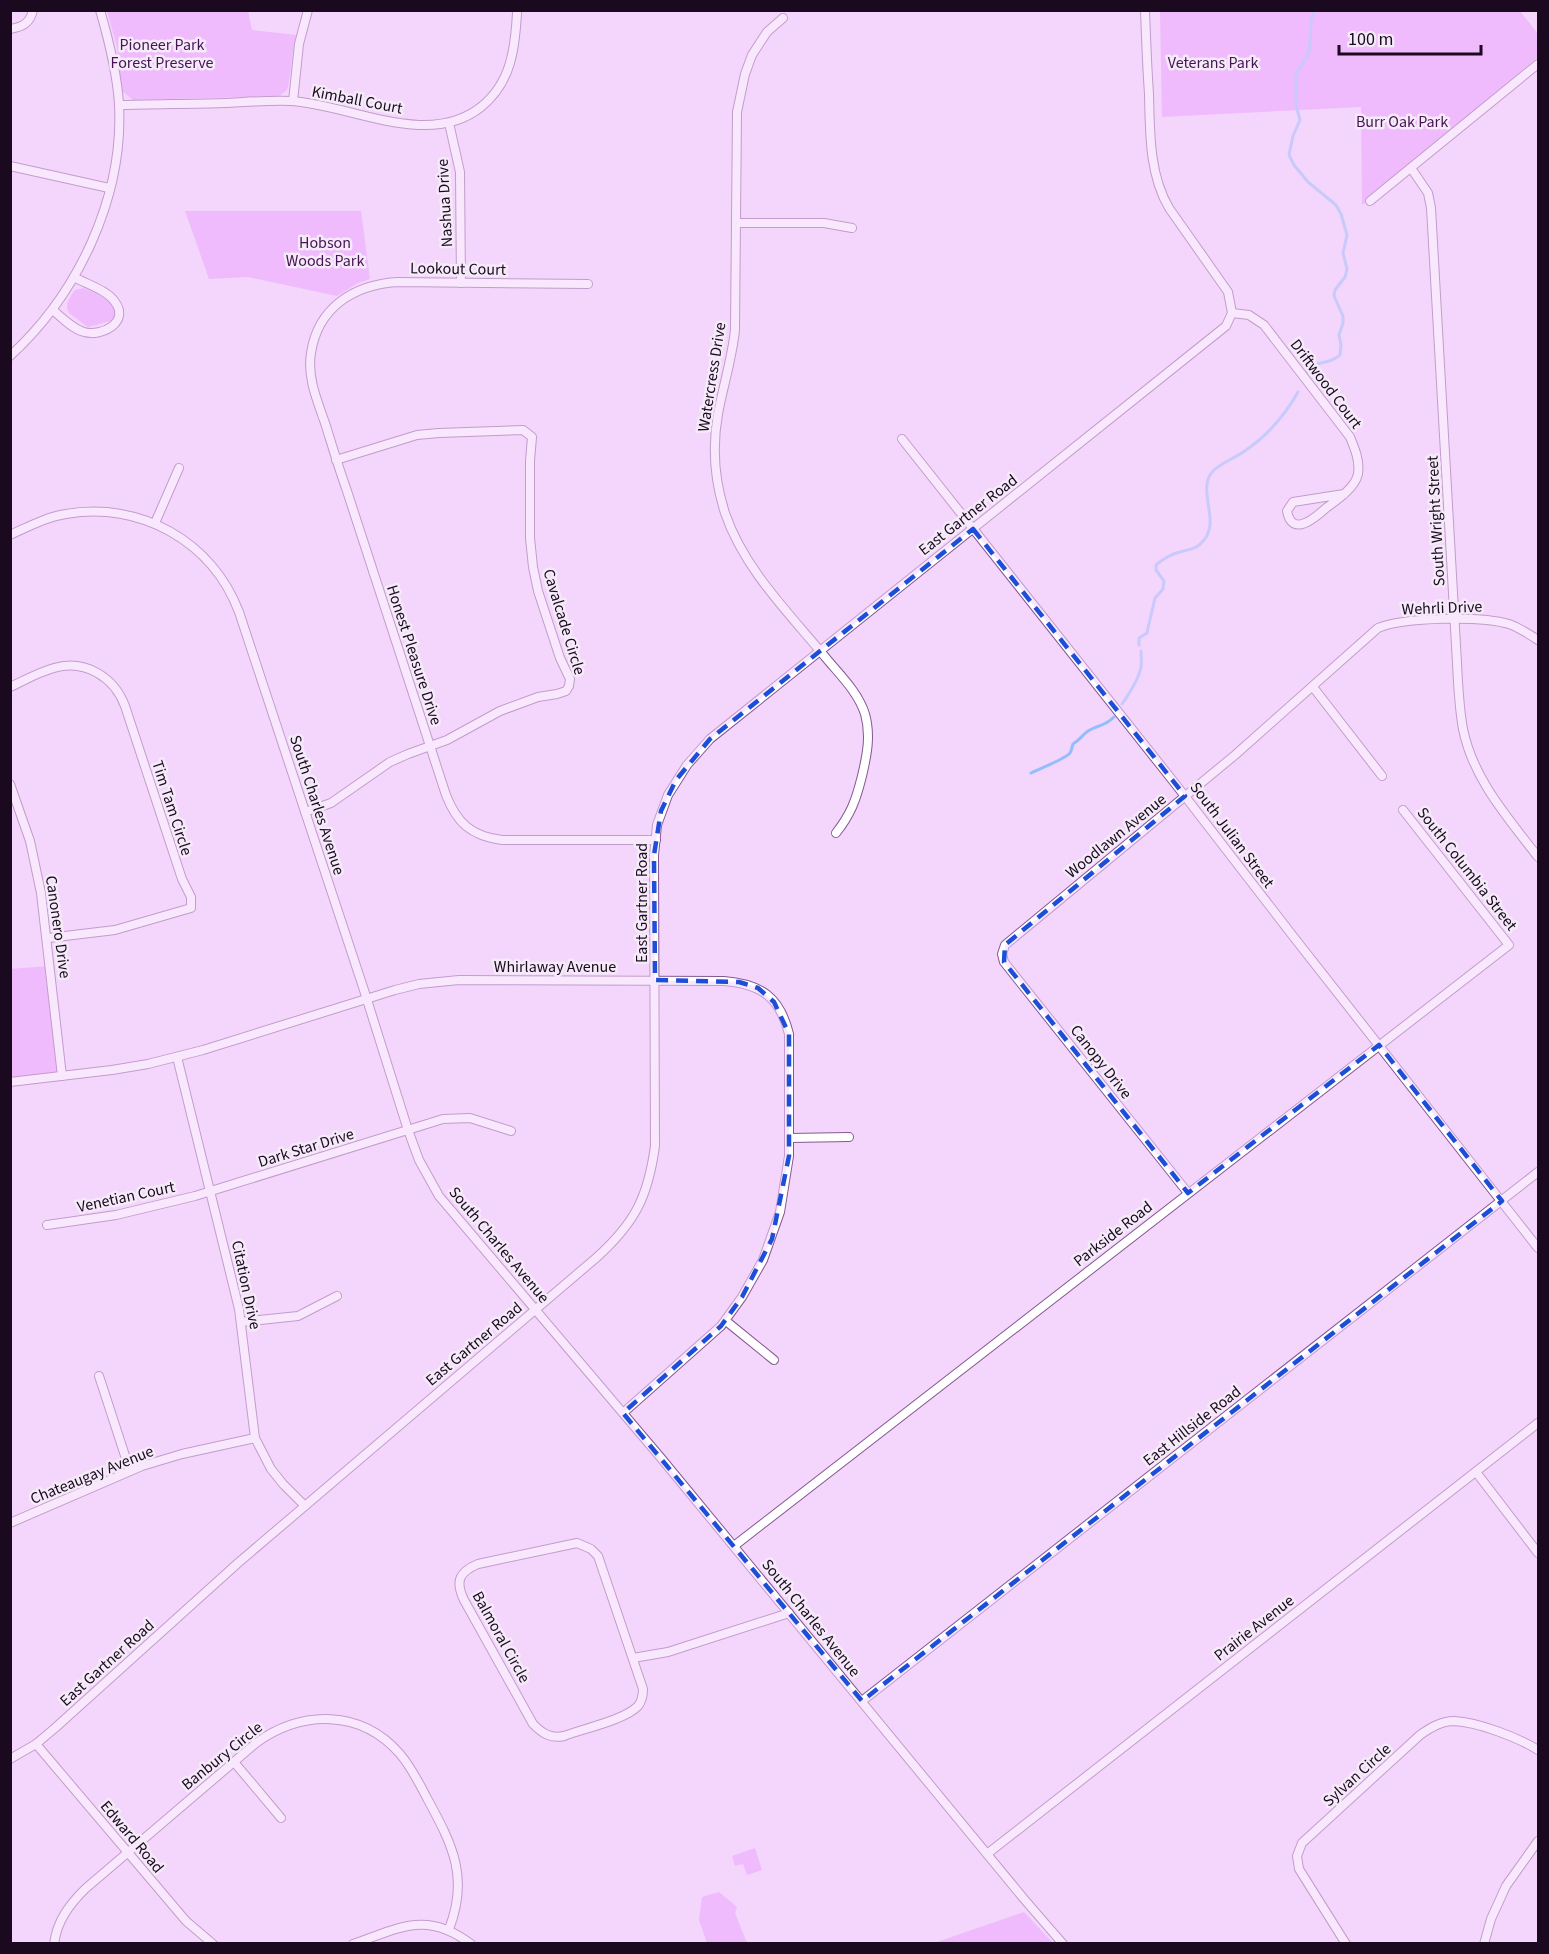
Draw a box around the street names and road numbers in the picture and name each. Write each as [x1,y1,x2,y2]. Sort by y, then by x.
street label: Kimball Court [310,80,405,120]
street label: Nashua Drive [432,158,458,248]
street label: Lookout Court [410,257,507,281]
street label: Watercress Drive [692,321,732,433]
street label: Driftwood Court [1285,335,1367,434]
street label: South Wright Street [1422,455,1450,587]
street label: East Gartner Road [914,469,1022,561]
street label: Cavalcade Circle [537,566,591,678]
street label: Honest Pleasure Drive [381,582,447,728]
street label: Wehrli Drive [1401,596,1483,620]
street label: South Charles Avenue [284,732,350,878]
street label: Tim Tam Circle [146,758,198,858]
street label: South Julian Street [1185,777,1280,893]
street label: Woodlawn Avenue [1061,788,1171,883]
street label: South Columbia Street [1412,803,1523,936]
street label: East Gartner Road [631,843,653,963]
street label: Canonero Drive [40,874,76,980]
street label: Whirlaway Avenue [494,956,616,978]
street label: Canopy Drive [1065,1020,1137,1104]
street label: Dark Star Drive [255,1123,357,1173]
street label: Venetian Court [75,1176,177,1218]
street label: South Charles Avenue [444,1182,554,1308]
street label: Parkside Road [1069,1196,1157,1272]
street label: Citation Drive [226,1238,266,1332]
street label: East Gartner Road [421,1297,527,1391]
street label: East Hillside Road [1138,1381,1246,1471]
street label: Chateaugay Avenue [27,1440,157,1510]
street label: South Charles Avenue [757,1554,866,1682]
street label: Balmoral Circle [467,1587,535,1687]
street label: Prairie Avenue [1209,1590,1299,1666]
street label: East Gartner Road [55,1615,159,1711]
street label: Banbury Circle [177,1717,267,1795]
street label: Sylvan Circle [1318,1738,1396,1812]
street label: Edward Road [95,1796,169,1878]

